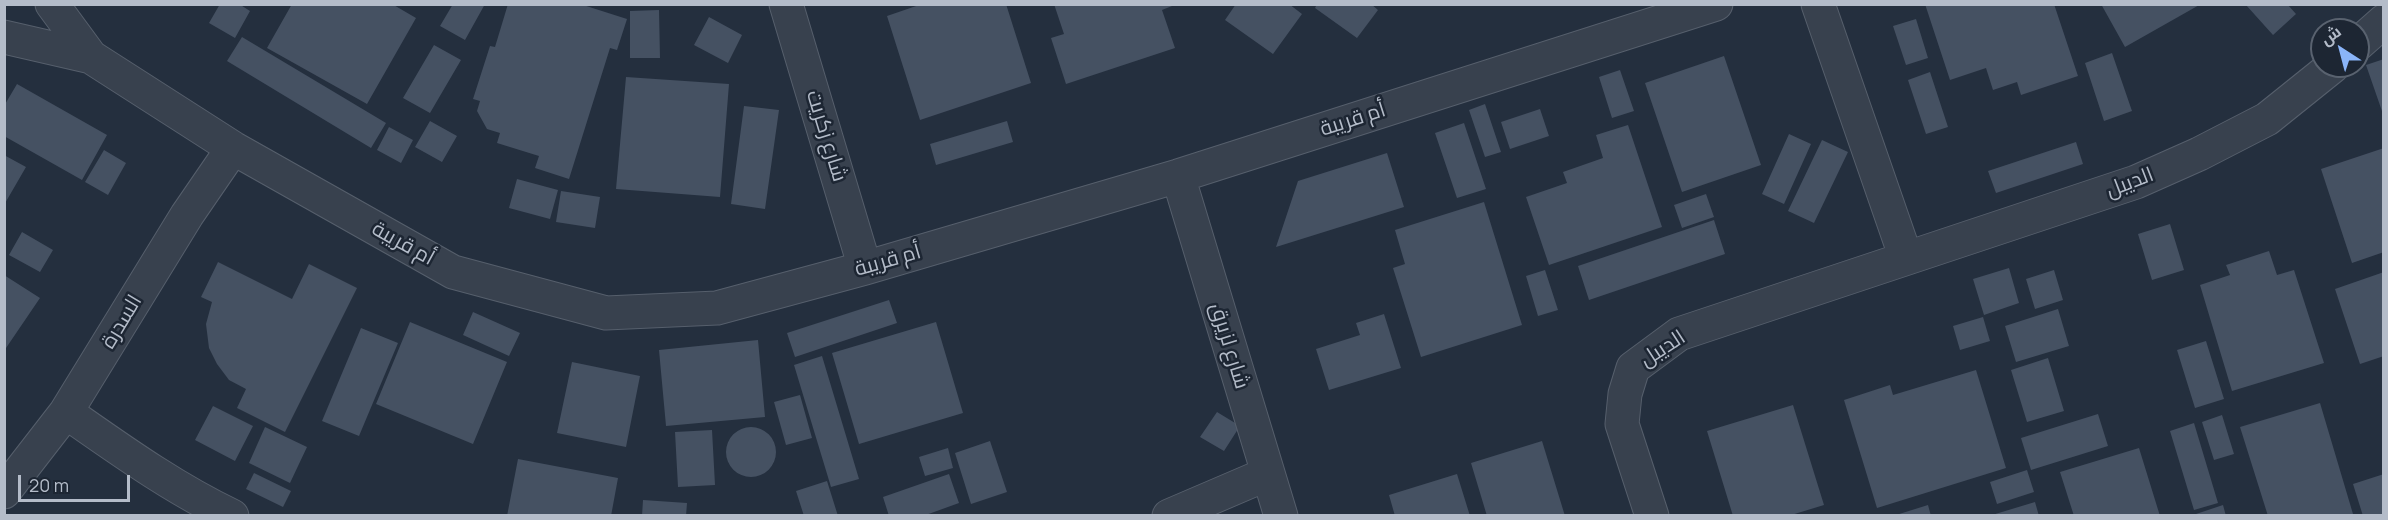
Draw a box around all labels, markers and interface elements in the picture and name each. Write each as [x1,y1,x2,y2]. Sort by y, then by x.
north arrow [2310,18,2370,78]
text: ش [2316,20,2345,50]
street label: شارع زكريت [800,87,852,185]
street label: أم قريبة [1317,98,1389,142]
street label: الديبل [2103,162,2157,204]
street label: أم قريبة [367,217,439,271]
street label: أم قريبة [852,240,924,282]
street label: السدرة [96,290,148,354]
street label: شارع لزيرق [1204,300,1254,392]
street label: الديبل [1636,325,1690,373]
scale bar [21,463,134,501]
text: 20 m [29,473,69,497]

